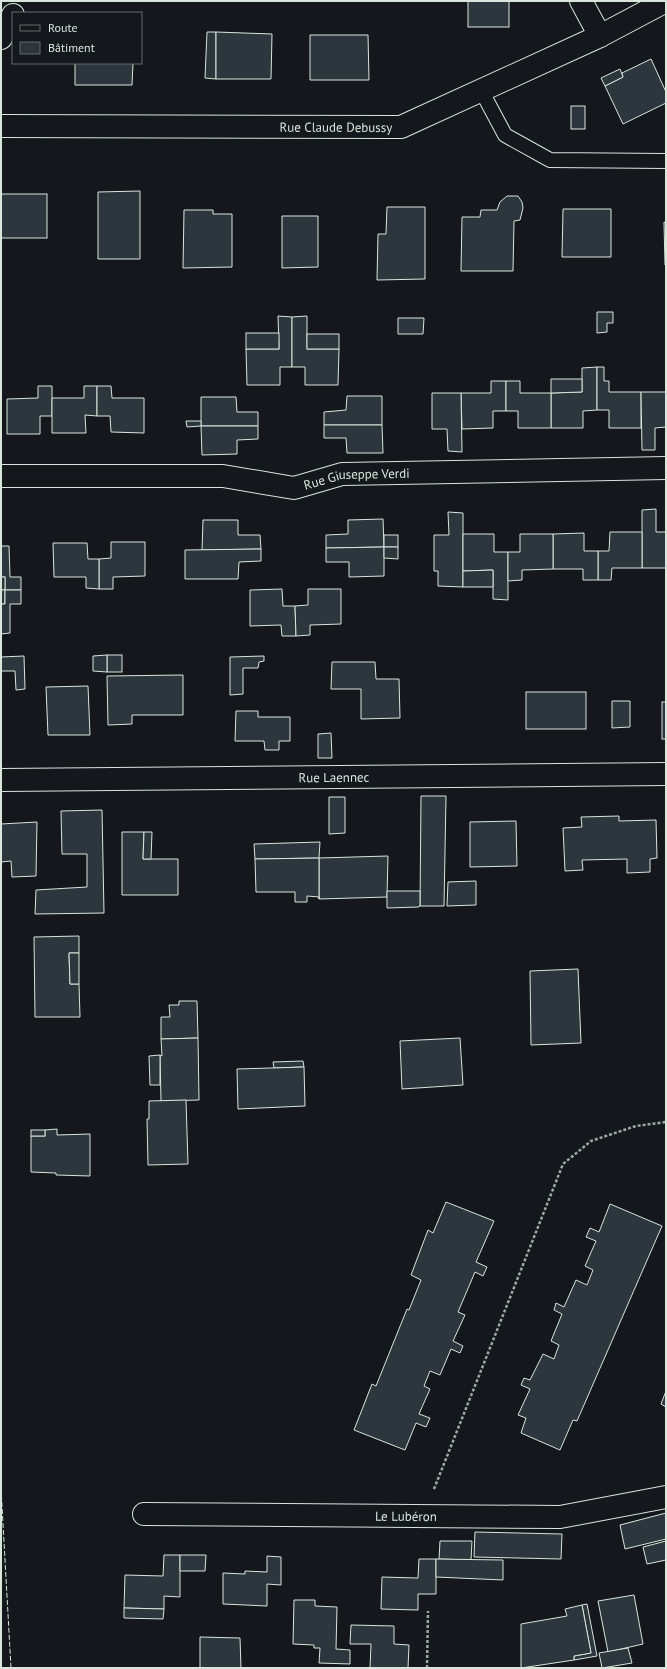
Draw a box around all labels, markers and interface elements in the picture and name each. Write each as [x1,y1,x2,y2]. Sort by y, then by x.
legend [12,12,142,64]
text: Route [48,20,78,35]
text: Bâtiment [48,40,95,55]
street label: Rue Claude Debussy [280,119,392,136]
street label: Rue Giuseppe Verdi [302,465,410,494]
street label: Rue Laennec [298,769,370,786]
street label: Le Lubéron [375,1508,437,1525]

